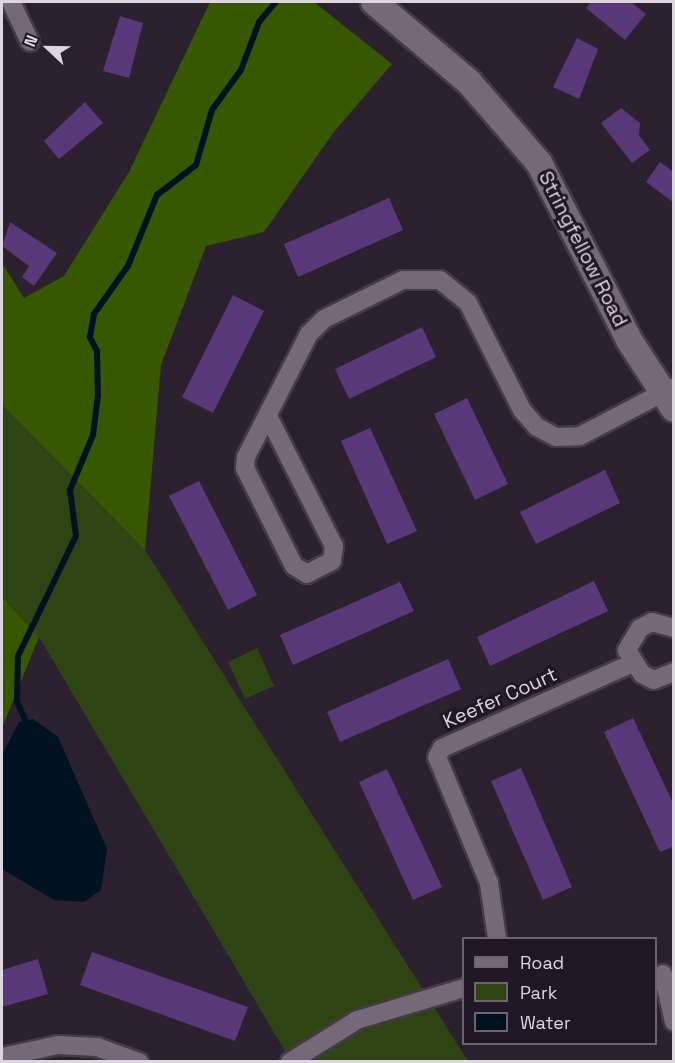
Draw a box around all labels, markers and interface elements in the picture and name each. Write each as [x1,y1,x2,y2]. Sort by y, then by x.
north arrow [18,18,78,78]
text: N [19,32,43,50]
street label: Stringfellow Road [533,167,633,331]
street label: Keefer Court [439,662,561,734]
legend [462,937,657,1045]
text: Road [520,951,564,974]
text: Park [520,981,557,1004]
text: Water [520,1011,571,1034]

